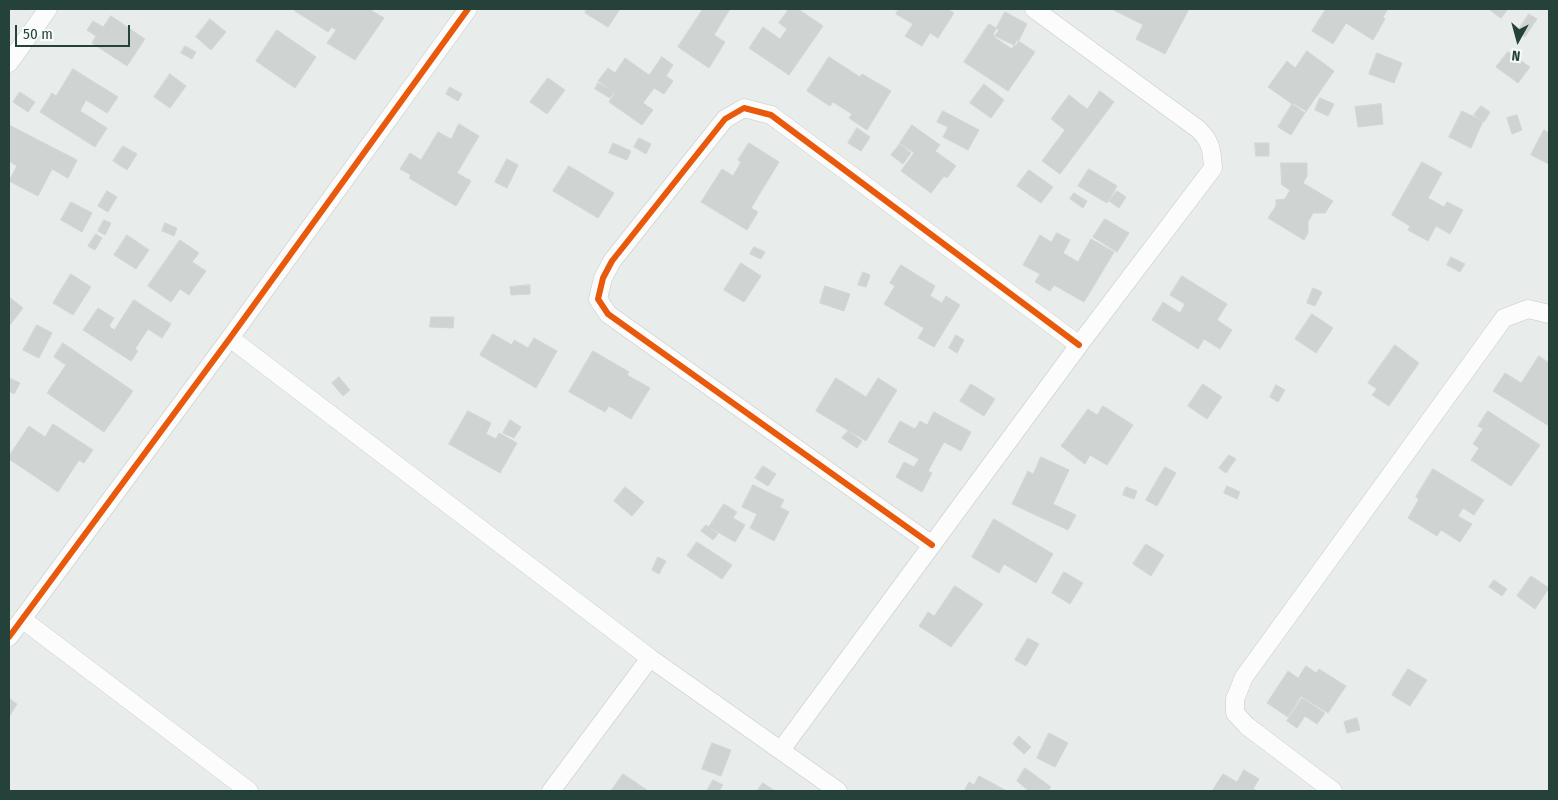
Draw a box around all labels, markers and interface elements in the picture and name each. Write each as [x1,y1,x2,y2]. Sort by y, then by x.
scale bar [18,15,132,47]
north arrow [1493,15,1543,65]
text: 50 m [23,25,53,43]
text: N [1511,46,1521,64]

